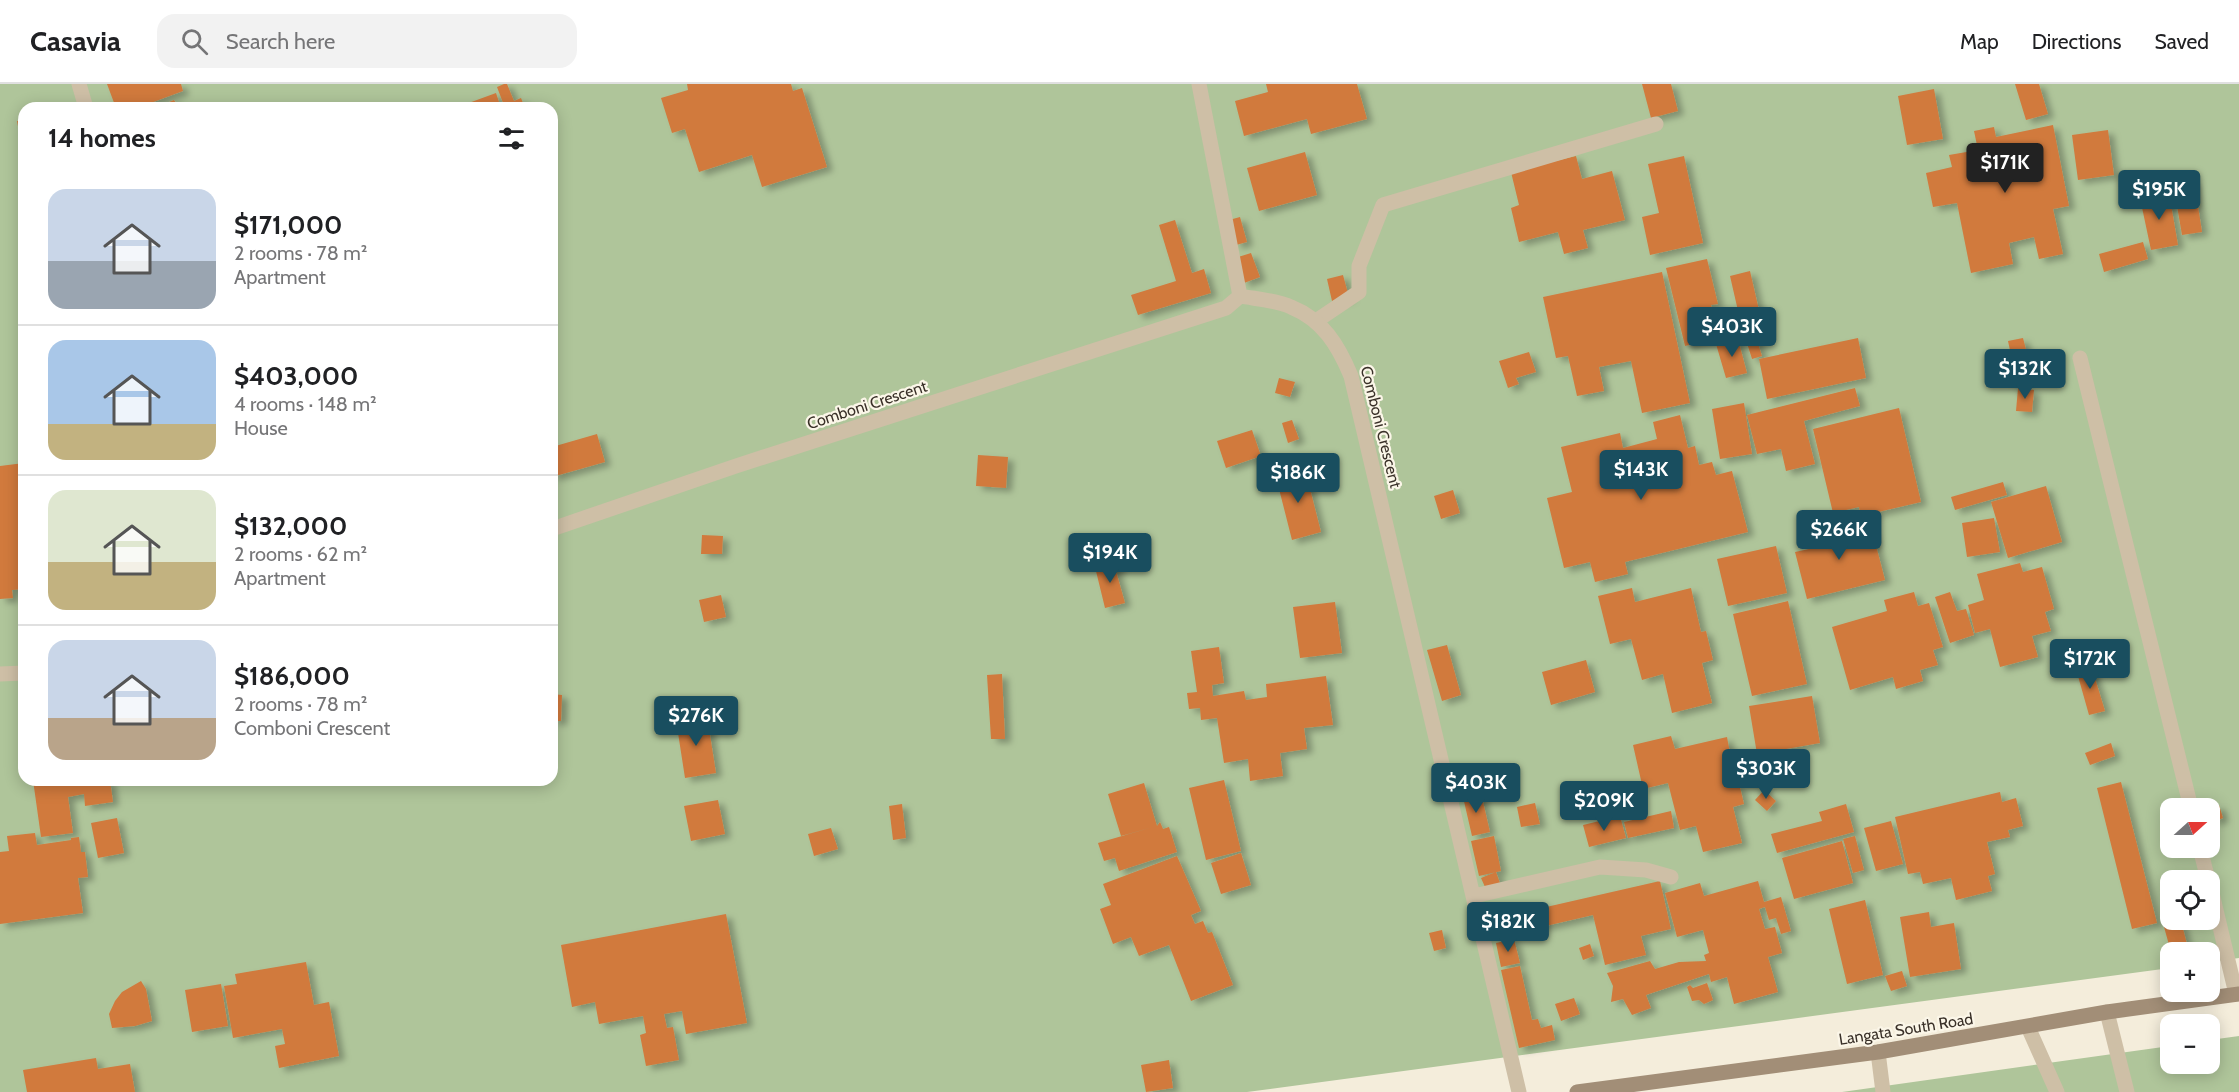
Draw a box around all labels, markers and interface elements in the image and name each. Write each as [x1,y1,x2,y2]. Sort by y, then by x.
search box [157,14,577,68]
text: Casavia [30,24,121,58]
icon: search [178,25,211,58]
text: Search here [226,28,335,55]
text: Map [1960,29,1999,54]
text: Directions [2032,29,2121,54]
text: Saved [2154,29,2209,54]
text: 14 homes [48,122,156,154]
icon: filters [495,122,528,155]
pin: $171K [1963,143,2047,194]
text: $171K [1980,150,2030,174]
pin: $195K [2117,170,2201,221]
text: $195K [2132,177,2186,201]
text: $171,000 [234,209,342,241]
icon: home [96,213,168,285]
text: 2 rooms · 78 m² [234,241,367,265]
text: Apartment [234,265,326,289]
pin: $403K [1690,307,1774,358]
text: $403K [1701,314,1763,338]
pin: $132K [1983,349,2067,400]
text: $132K [1999,356,2051,380]
text: $403,000 [234,360,358,392]
icon: home [96,364,168,436]
street label: Comboni Crescent [1357,364,1405,491]
street label: Comboni Crescent [805,376,930,433]
text: 4 rooms · 148 m² [234,392,377,416]
text: House [234,416,288,440]
pin: $143K [1599,450,1683,501]
pin: $186K [1256,453,1340,504]
text: $143K [1614,457,1668,481]
text: $186K [1271,460,1325,484]
text: $132,000 [234,510,347,542]
pin: $266K [1797,510,1881,561]
icon: home [96,514,168,586]
text: $266K [1810,517,1868,541]
pin: $194K [1068,533,1152,584]
text: $194K [1082,540,1138,564]
text: 2 rooms · 62 m² [234,542,367,566]
text: Apartment [234,566,326,590]
pin: $172K [2048,639,2132,690]
text: $172K [2064,646,2116,670]
text: $186,000 [234,660,350,692]
icon: home [96,664,168,736]
text: 2 rooms · 78 m² [234,692,367,716]
pin: $276K [654,696,738,747]
text: $276K [668,703,724,727]
text: Comboni Crescent [234,716,390,740]
pin: $303K [1724,749,1808,800]
text: $303K [1736,756,1796,780]
pin: $403K [1434,763,1518,814]
text: $403K [1445,770,1507,794]
pin: $209K [1562,781,1646,832]
text: $209K [1574,788,1634,812]
north arrow [2160,798,2220,858]
map controls [2160,798,2220,1074]
button: locate [2160,870,2220,930]
pin: $182K [1466,902,1550,953]
text: $182K [1481,909,1535,933]
button: + [2160,942,2220,1002]
street label: Langata South Road [1837,1009,1975,1049]
button: − [2160,1014,2220,1074]

